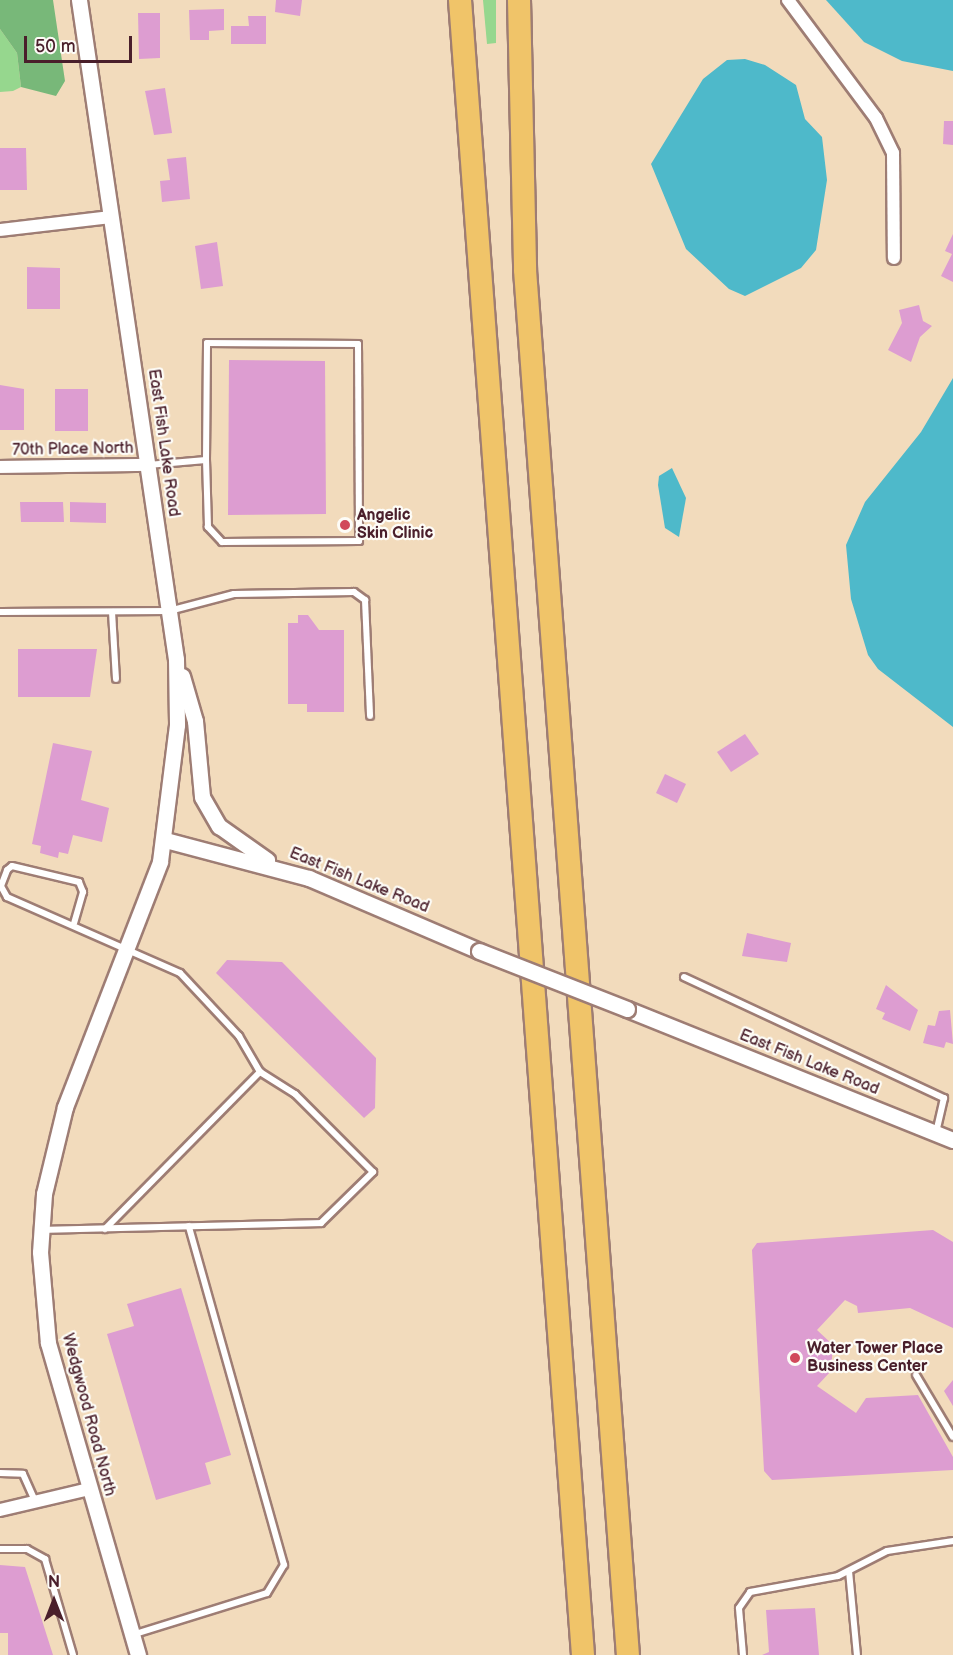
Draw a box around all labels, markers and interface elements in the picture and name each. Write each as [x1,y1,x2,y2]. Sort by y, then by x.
scale bar [27,24,135,62]
text: 50 m [35,36,76,57]
street label: East Fish Lake Road [143,368,183,518]
street label: 70th Place North [12,439,134,461]
place label: Angelic Skin Clinic [357,506,433,544]
marker: Angelic Skin Clinic [338,518,352,532]
street label: East Fish Lake Road [286,844,432,918]
street label: East Fish Lake Road [736,1026,882,1100]
street label: Wedgwood Road North [57,1332,119,1498]
place label: Water Tower Place Business Center [807,1339,943,1377]
marker: Water Tower Place Business Center [788,1351,802,1365]
north arrow [24,1571,84,1631]
text: N [48,1573,60,1592]

